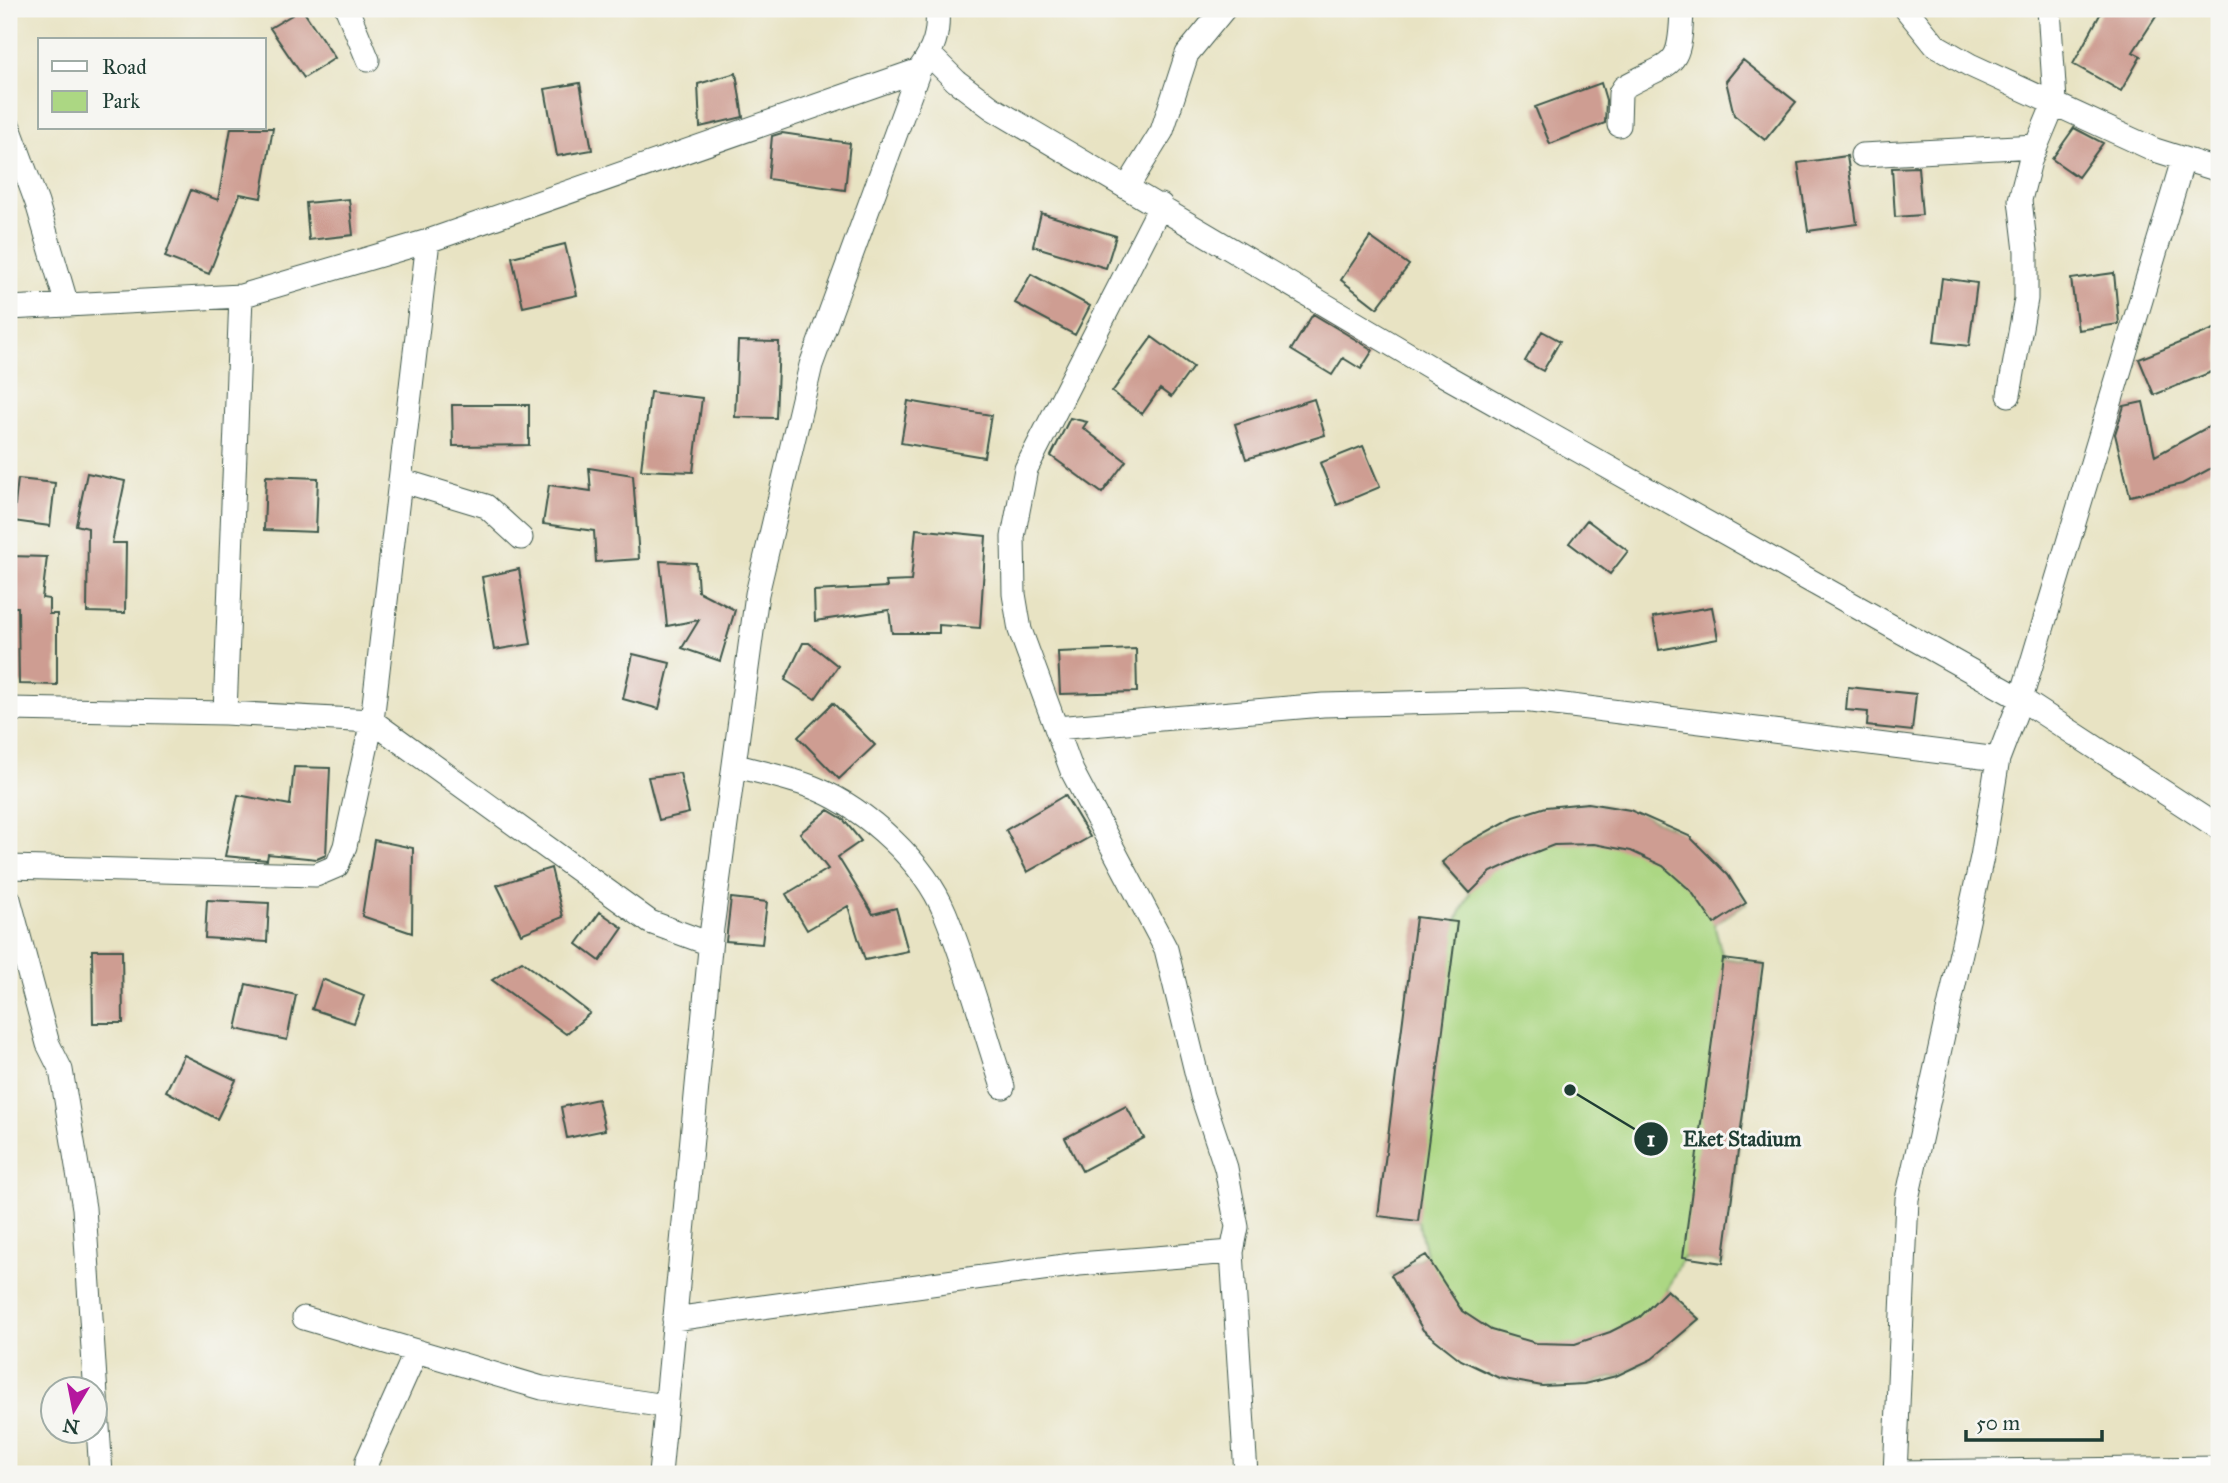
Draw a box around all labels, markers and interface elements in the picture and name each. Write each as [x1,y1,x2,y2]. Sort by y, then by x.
legend [38,38,266,130]
text: Road [102,54,147,80]
text: Park [102,88,140,114]
callout: Eket Stadium [1634,1118,1815,1160]
text: 1 [1647,1126,1655,1152]
text: Eket Stadium [1683,1126,1802,1152]
north arrow [38,1374,108,1444]
scale bar [1966,1399,2102,1443]
text: 50 m [1976,1410,2021,1436]
text: N [61,1414,81,1439]

